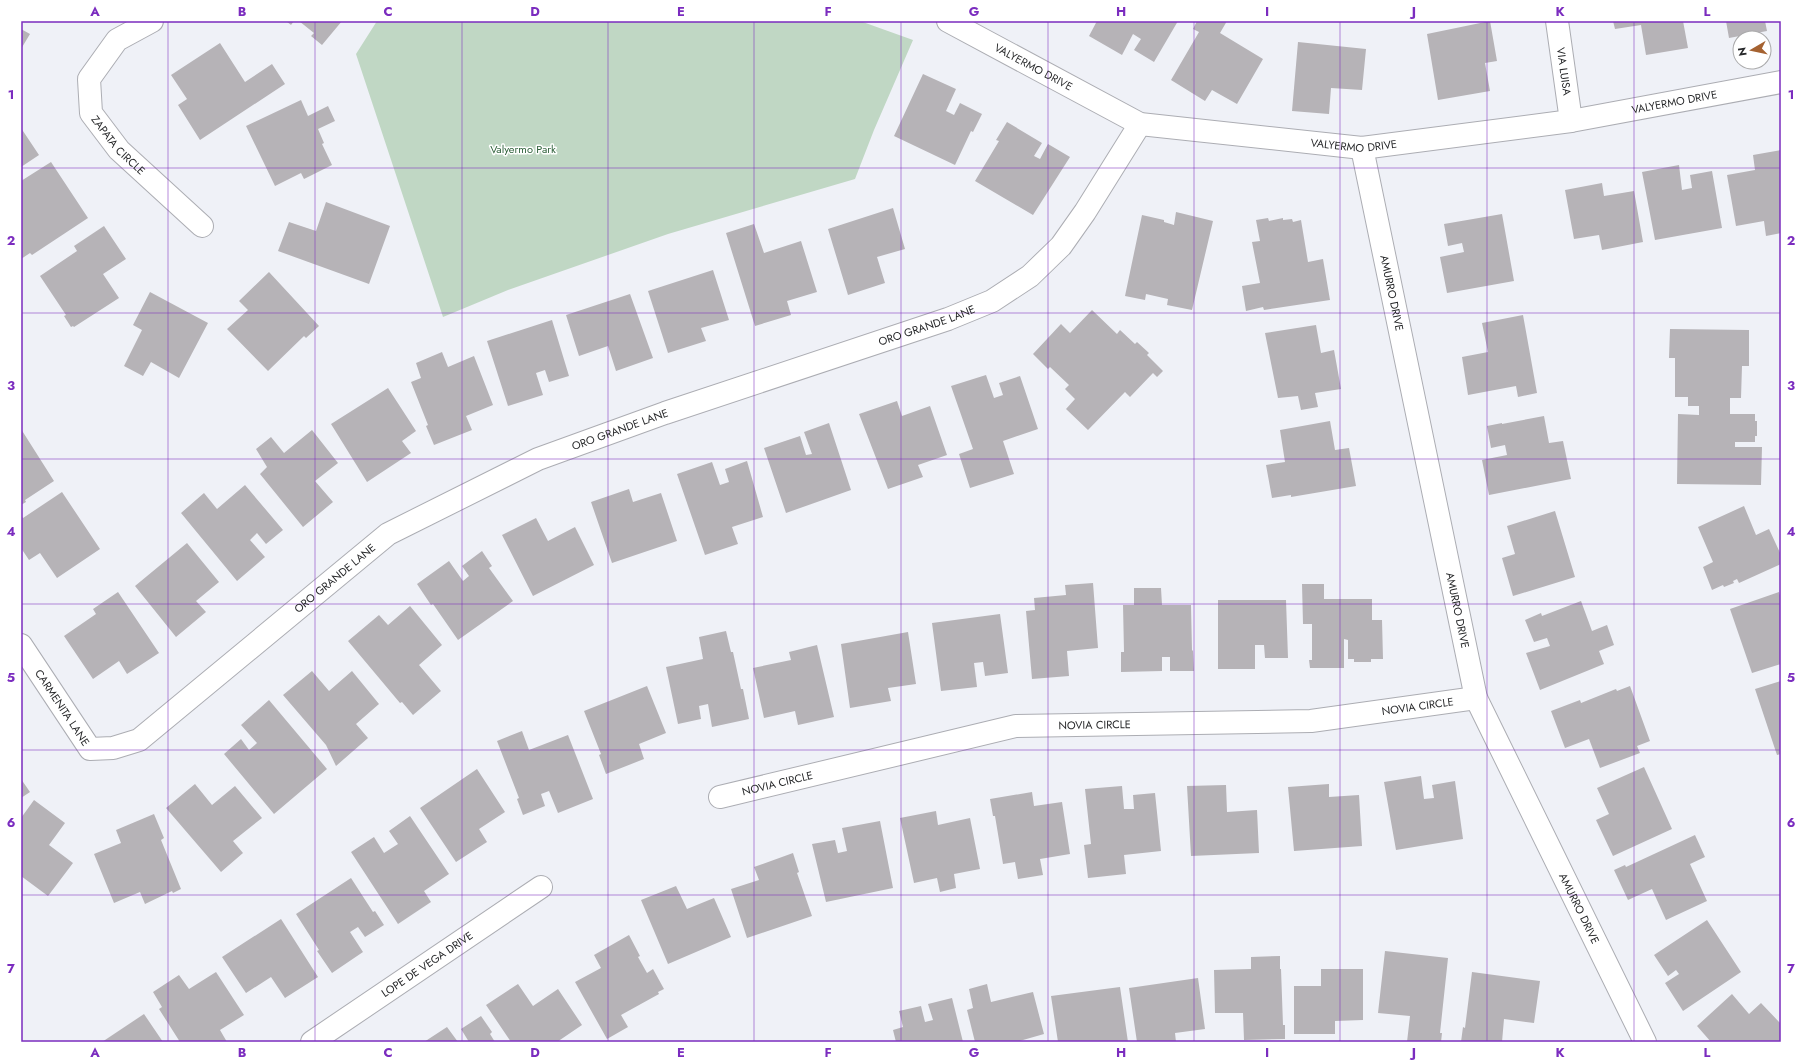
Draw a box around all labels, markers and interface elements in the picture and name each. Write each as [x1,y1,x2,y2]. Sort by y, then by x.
text: A [89,2,100,21]
text: B [238,2,247,21]
text: C [383,2,393,21]
text: D [530,2,540,21]
text: E [677,2,685,21]
text: F [824,2,832,21]
text: G [969,2,980,21]
text: H [1116,2,1126,21]
text: I [1265,2,1269,21]
text: J [1409,2,1416,21]
text: K [1555,2,1565,21]
text: L [1704,2,1711,21]
north arrow [1732,30,1772,70]
street label: VALYERMO DRIVE [992,39,1075,94]
street label: VIA LUISA [1553,46,1575,97]
text: N [1734,46,1751,57]
text: 1 [8,85,14,104]
text: 1 [1788,85,1794,104]
street label: VALYERMO DRIVE [1630,86,1718,118]
street label: ZAPATA CIRCLE [88,112,149,178]
street label: VALYERMO DRIVE [1310,135,1398,156]
park label: Valyermo Park [490,141,556,157]
text: 2 [7,231,15,250]
text: 2 [1787,231,1795,250]
street label: AMURRO DRIVE [1376,254,1408,332]
street label: ORO GRANDE LANE [876,301,977,350]
text: 3 [7,376,15,395]
text: 3 [1787,376,1795,395]
street label: ORO GRANDE LANE [569,405,670,454]
text: 4 [6,522,16,541]
text: 4 [1786,522,1796,541]
street label: ORO GRANDE LANE [291,540,379,617]
street label: AMURRO DRIVE [1442,571,1473,650]
street label: CARMENITA LANE [31,666,94,749]
text: 5 [7,668,15,687]
text: 5 [1787,668,1795,687]
street label: NOVIA CIRCLE [1381,693,1455,719]
street label: NOVIA CIRCLE [1058,716,1131,733]
street label: NOVIA CIRCLE [740,767,814,799]
text: 6 [7,813,16,832]
text: 6 [1787,813,1796,832]
street label: AMURRO DRIVE [1555,870,1604,946]
street label: LOPE DE VEGA DRIVE [378,927,476,1001]
text: 7 [7,959,15,978]
text: 7 [1787,959,1795,978]
text: A [89,1043,100,1062]
text: B [238,1043,247,1062]
text: C [383,1043,393,1062]
text: D [530,1043,540,1062]
text: E [677,1043,685,1062]
text: F [824,1043,832,1062]
text: G [969,1043,980,1062]
text: H [1116,1043,1126,1062]
text: I [1265,1043,1269,1062]
text: J [1409,1043,1416,1062]
text: K [1555,1043,1565,1062]
text: L [1704,1043,1711,1062]

